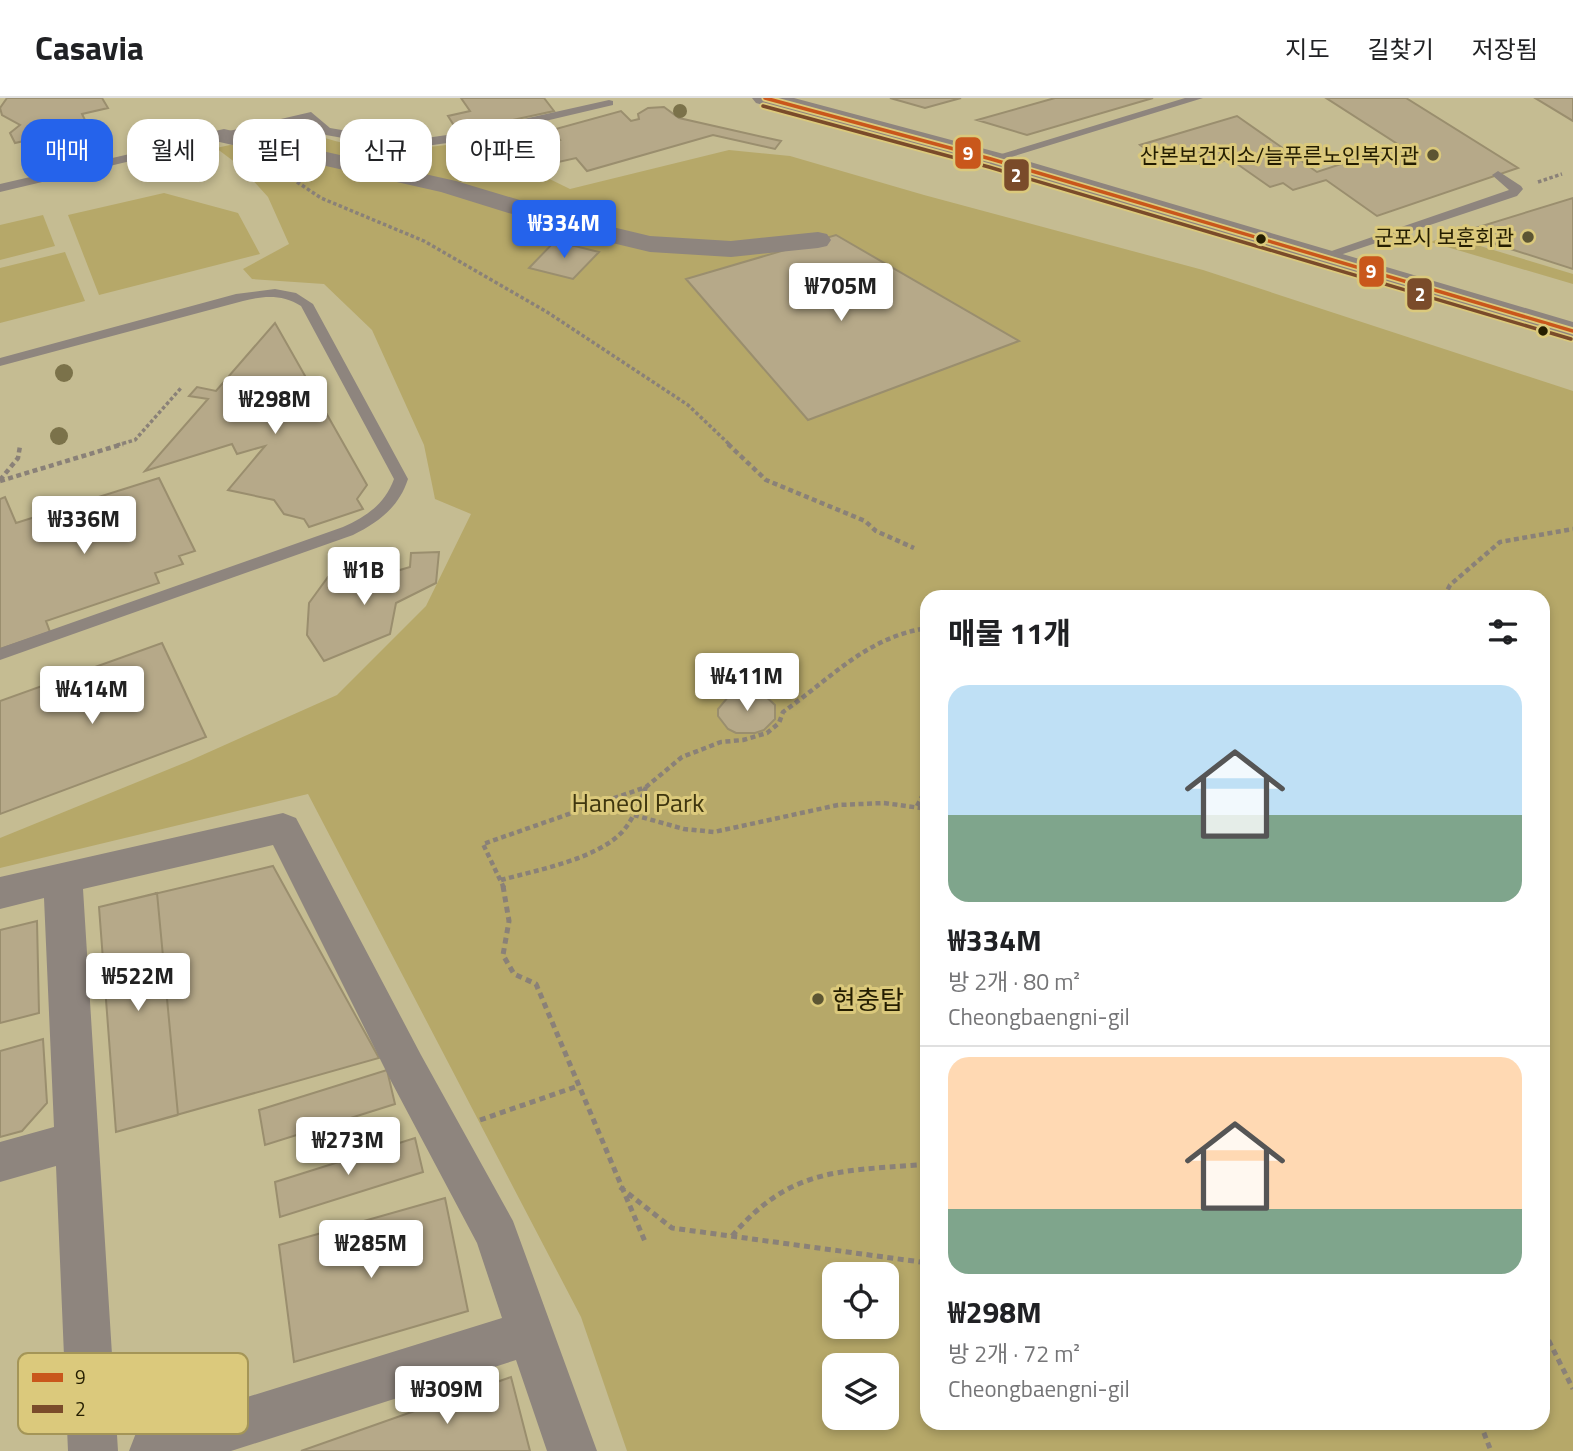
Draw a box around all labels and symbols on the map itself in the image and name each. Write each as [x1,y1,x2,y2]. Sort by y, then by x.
line badge: 9 [954,136,982,170]
text: 9 [963,138,973,167]
place label: 산본보건지소/늘푸른노인복지관 [1140,139,1419,171]
marker: 산본보건지소/늘푸른노인복지관 [1425,147,1441,163]
line badge: 2 [1003,158,1030,192]
text: 2 [1011,160,1021,189]
pin: ₩334M [515,200,613,260]
place label: 군포시 보훈회관 [1374,221,1514,253]
marker: 군포시 보훈회관 [1520,229,1536,245]
unlabelled marker [1254,232,1268,246]
line badge: 9 [1358,255,1385,288]
text: 9 [1366,256,1376,285]
pin: ₩705M [792,264,890,323]
line badge: 2 [1406,277,1433,311]
text: 2 [1415,279,1425,308]
unlabelled marker [1536,324,1550,338]
pin: ₩298M [226,376,324,436]
pin: ₩336M [35,496,133,556]
pin: ₩1B [330,547,398,607]
pin: ₩411M [698,654,796,713]
pin: ₩414M [43,666,141,726]
park label: Haneol Park [572,783,704,822]
pin: ₩522M [89,954,187,1013]
place label: 현충탑 [832,980,904,1019]
marker: 현충탑 [810,991,826,1007]
pin: ₩273M [299,1118,397,1177]
pin: ₩285M [322,1220,420,1280]
legend [18,1353,248,1434]
text: 9 [75,1362,86,1391]
pin: ₩309M [398,1366,496,1426]
text: 2 [75,1394,86,1423]

